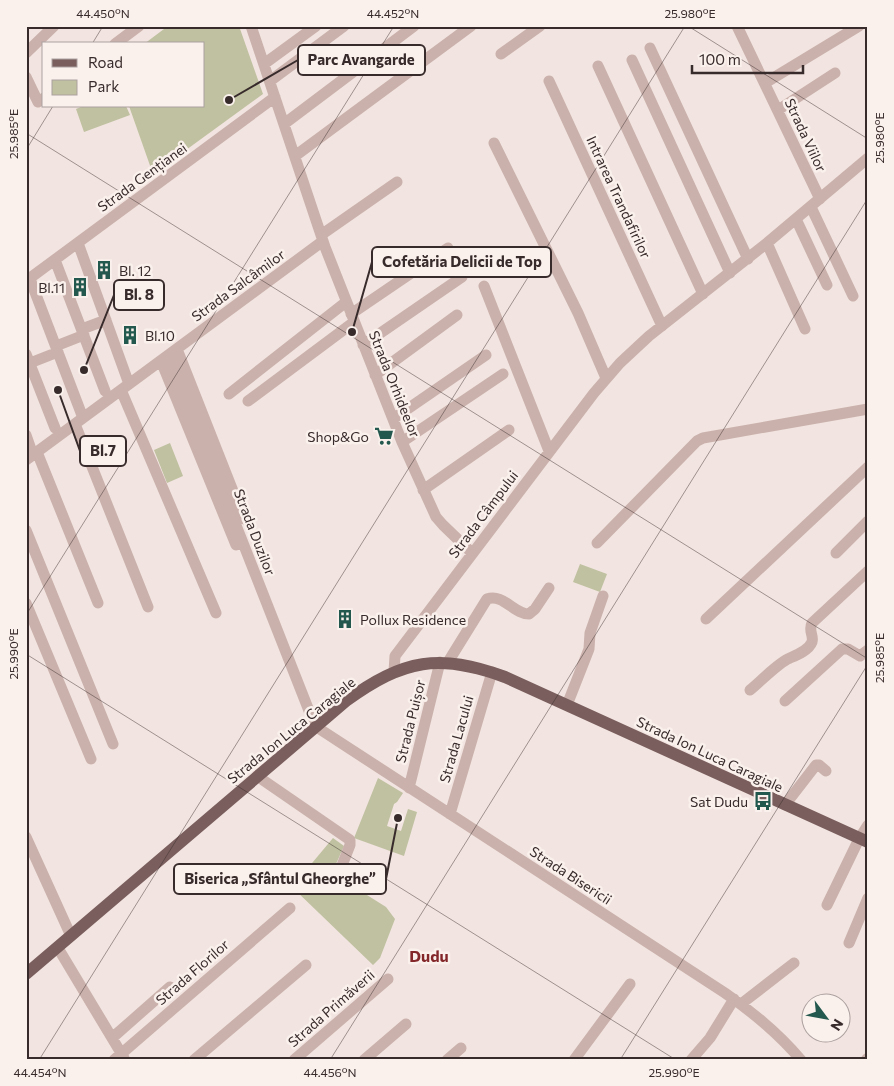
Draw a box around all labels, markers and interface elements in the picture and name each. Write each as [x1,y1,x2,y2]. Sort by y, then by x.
text: 44.450°N [76,6,130,20]
text: 44.452°N [367,6,419,20]
text: 25.980°E [664,6,716,20]
legend [42,42,205,108]
scale bar [692,42,803,74]
callout: Parc Avangarde [298,45,425,75]
text: Parc Avangarde [307,50,415,68]
text: 100 m [699,50,741,68]
text: Road [88,53,123,71]
text: Park [88,77,119,95]
street label: Strada Viilor [782,96,831,175]
text: 25.985°E [6,109,20,159]
text: 25.980°E [872,112,886,164]
street label: Intrarea Trandafirilor [583,133,655,261]
street label: Strada Gențianei [94,139,190,216]
street label: Strada Salcâmilor [188,245,288,325]
callout: Cofetăria Delicii de Top [372,247,551,277]
text: Cofetăria Delicii de Top [382,252,542,270]
building icon: Bl. 12 [93,259,115,281]
place label: Bl. 12 [119,262,152,279]
building icon: Bl.11 [69,276,91,298]
place label: Bl.11 [38,279,65,296]
callout: Bl. 8 [114,280,164,310]
text: Bl. 8 [124,285,154,303]
building icon: Bl.10 [119,324,141,346]
place label: Bl.10 [145,327,175,344]
street label: Strada Orhideelor [366,328,424,440]
supermarket icon: Shop&Go [373,425,395,447]
place label: Shop&Go [307,428,369,445]
callout: Bl.7 [80,436,126,466]
text: Bl.7 [90,441,116,459]
street label: Strada Câmpului [445,467,521,561]
street label: Strada Duzilor [231,487,279,578]
building icon: Pollux Residence [334,608,356,630]
place label: Pollux Residence [360,611,466,628]
text: 25.990°E [6,628,20,680]
text: 25.985°E [872,633,886,683]
street label: Strada Ion Luca Caragiale [224,673,358,787]
street label: Strada Puișor [391,677,430,765]
street label: Strada Lacului [435,694,477,784]
street label: Strada Ion Luca Caragiale [634,713,786,795]
bus stop icon: Sat Dudu [752,790,774,812]
place label: Sat Dudu [690,793,748,810]
street label: Strada Bisericii [527,842,615,908]
callout: Biserica „Sfântul Gheorghe” [174,864,386,894]
text: Biserica „Sfântul Gheorghe” [184,869,376,887]
street label: Strada Florilor [152,935,232,1008]
district label: Dudu [409,946,449,965]
street label: Strada Primăverii [284,966,378,1050]
north arrow [802,994,852,1044]
text: N [827,1016,847,1034]
text: 44.454°N [14,1065,66,1079]
text: 44.456°N [303,1065,357,1079]
text: 25.990°E [648,1065,700,1079]

